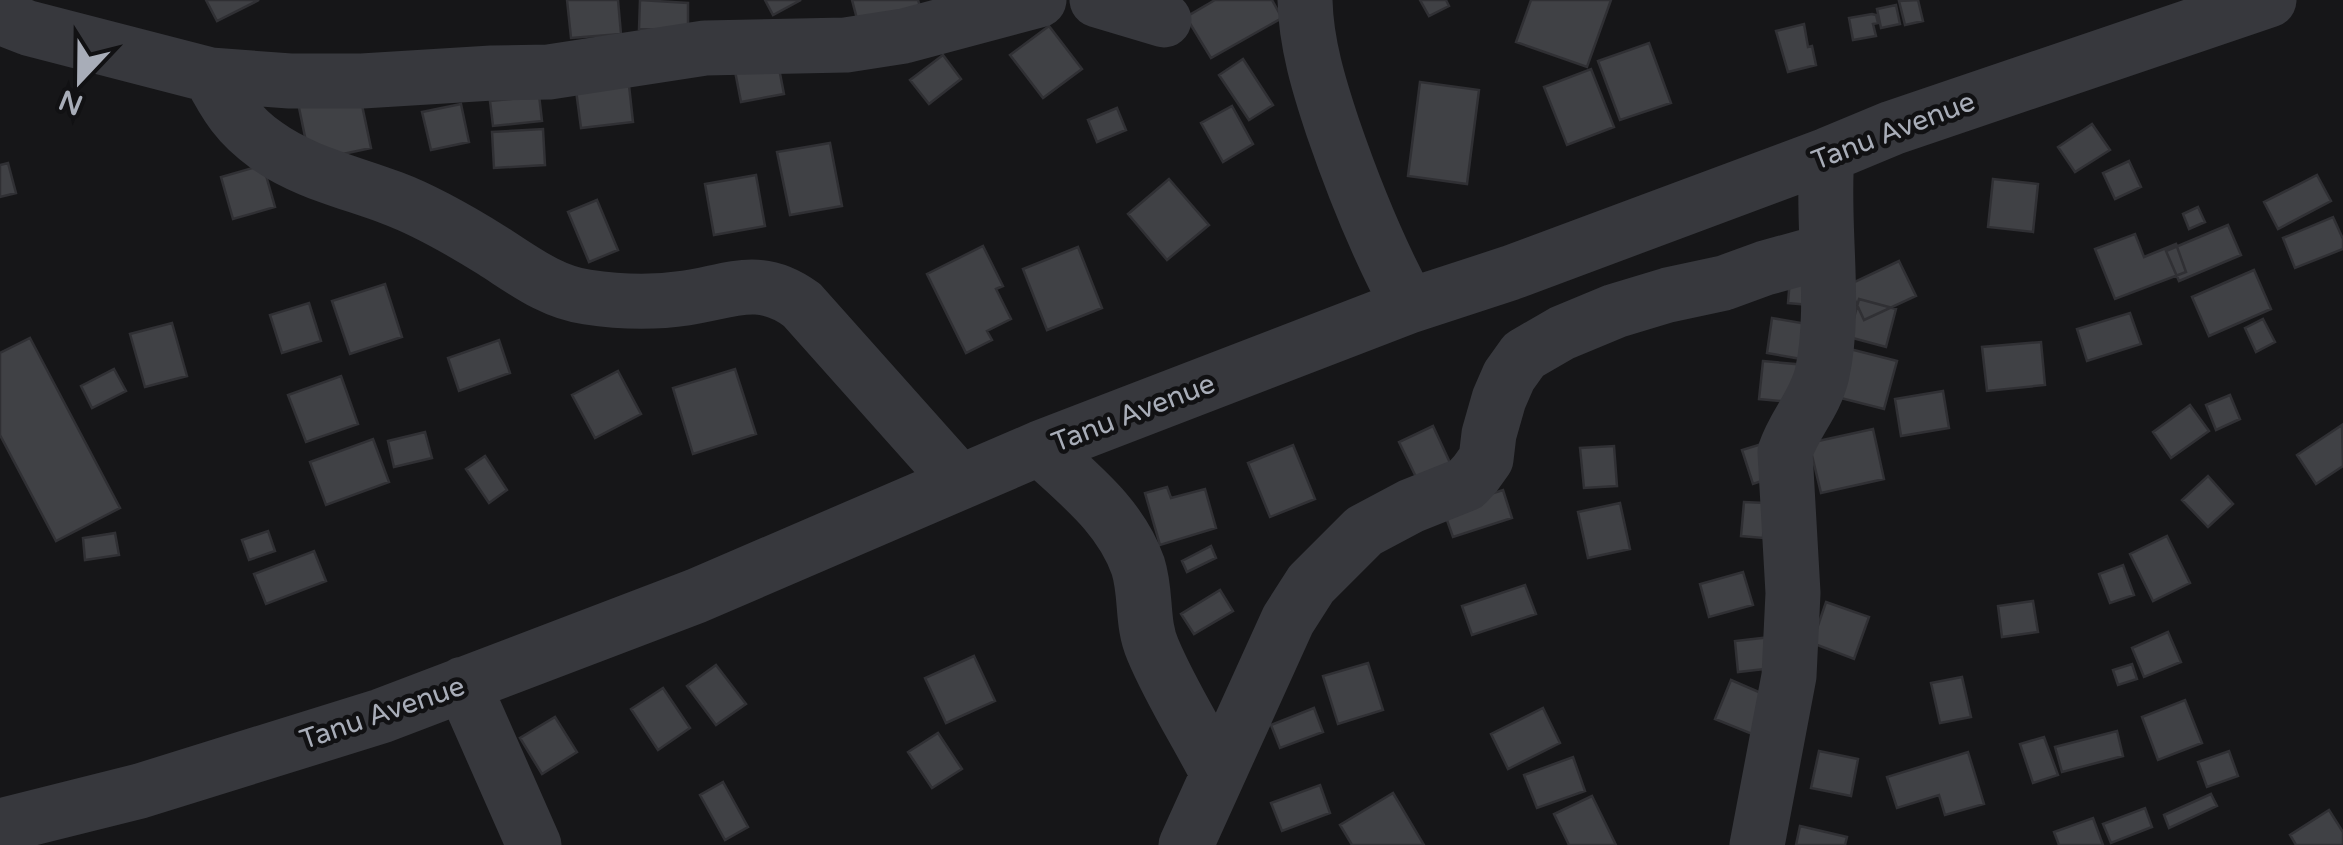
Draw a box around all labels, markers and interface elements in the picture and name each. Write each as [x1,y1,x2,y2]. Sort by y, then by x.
north arrow [30,30,130,130]
text: N [54,82,88,122]
street label: Tanu Avenue [1807,84,1980,178]
street label: Tanu Avenue [1047,366,1220,460]
street label: Tanu Avenue [295,669,469,757]

